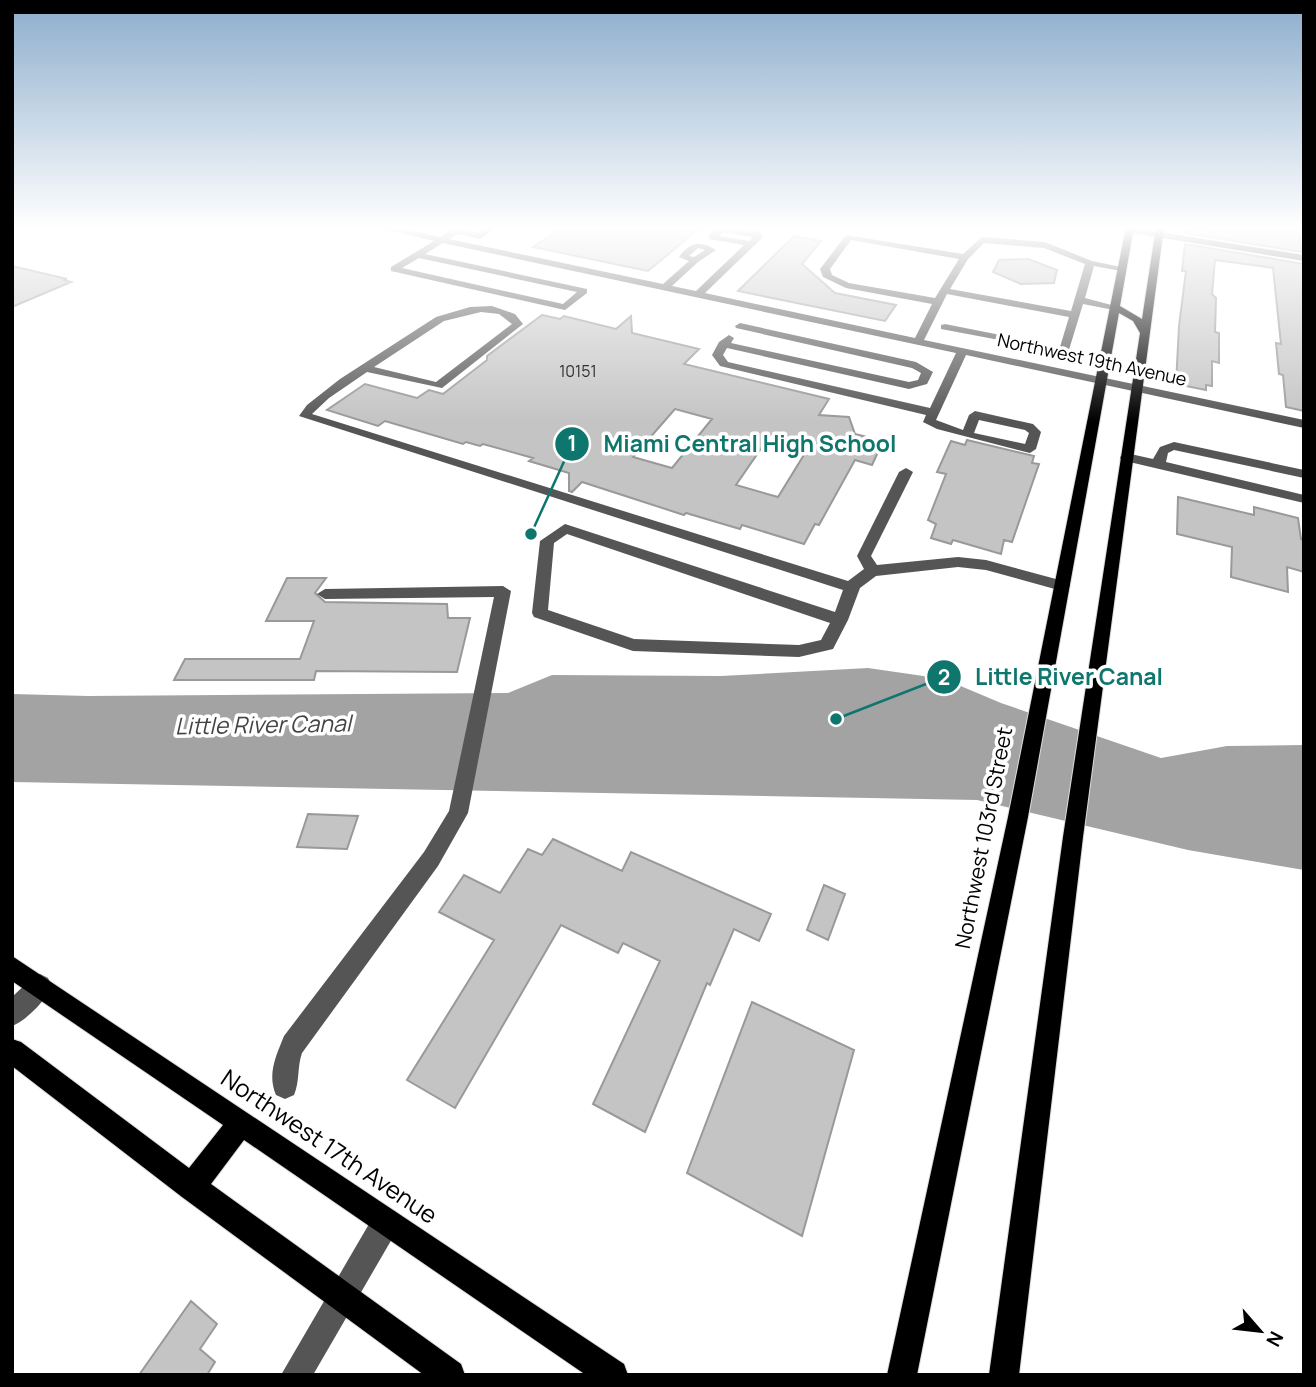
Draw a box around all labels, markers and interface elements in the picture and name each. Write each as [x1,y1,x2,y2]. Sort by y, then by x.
street label: Northwest 19th Avenue [995,327,1189,391]
house number: 10151 [559,360,597,382]
callout: Miami Central High School [555,422,911,466]
text: Miami Central High School [604,427,896,459]
text: 1 [567,429,577,457]
callout: Little River Canal [926,655,1177,699]
text: Little River Canal [975,660,1163,692]
text: 2 [938,663,950,691]
water label: Little River Canal [175,706,354,742]
street label: Northwest 103rd Street [948,725,1018,951]
street label: Northwest 17th Avenue [215,1061,445,1231]
north arrow [1225,1296,1295,1366]
text: N [1260,1327,1290,1351]

